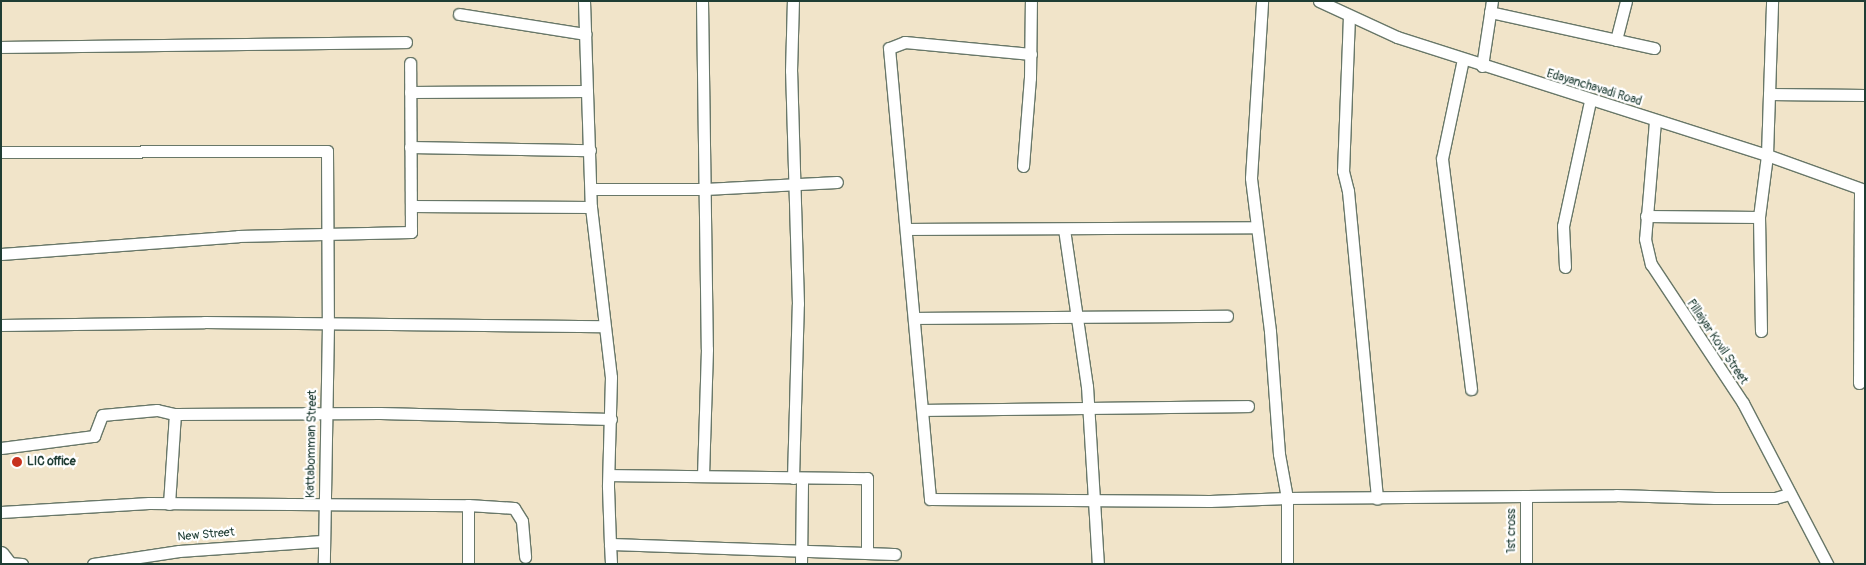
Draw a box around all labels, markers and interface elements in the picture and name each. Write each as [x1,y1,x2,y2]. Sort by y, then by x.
street label: Edayanchavadi Road [1545,67,1643,109]
street label: Pillaiyar Kovil Street [1683,297,1751,387]
street label: Kattabomman Street [304,390,320,498]
place label: LIC office [27,455,76,469]
marker: LIC office [11,456,23,468]
street label: 1st cross [1505,509,1519,553]
street label: New Street [177,525,235,545]

